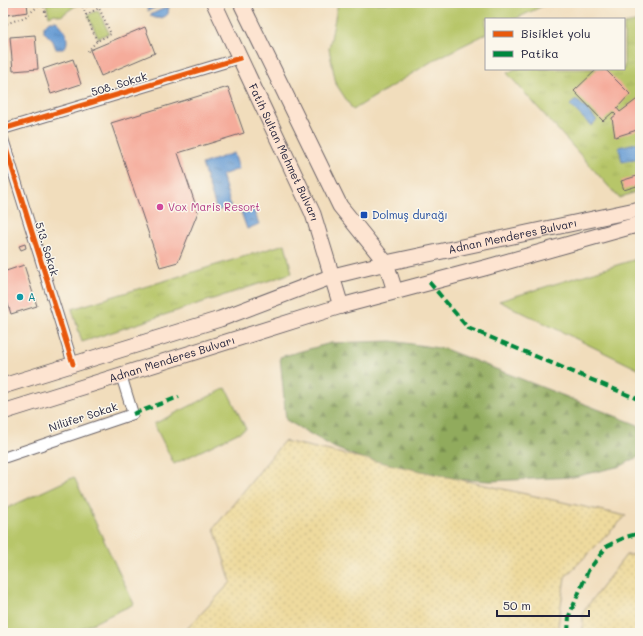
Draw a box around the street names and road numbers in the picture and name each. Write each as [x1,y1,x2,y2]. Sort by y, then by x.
street label: 508. Sokak [89,68,149,99]
street label: Fatih Sultan Mehmet Bulvarı [246,81,323,223]
street label: Adnan Menderes Bulvarı [447,215,578,257]
street label: 513. Sokak [32,220,63,278]
street label: Adnan Menderes Bulvarı [107,332,237,385]
street label: Nilüfer Sokak [46,398,119,435]

